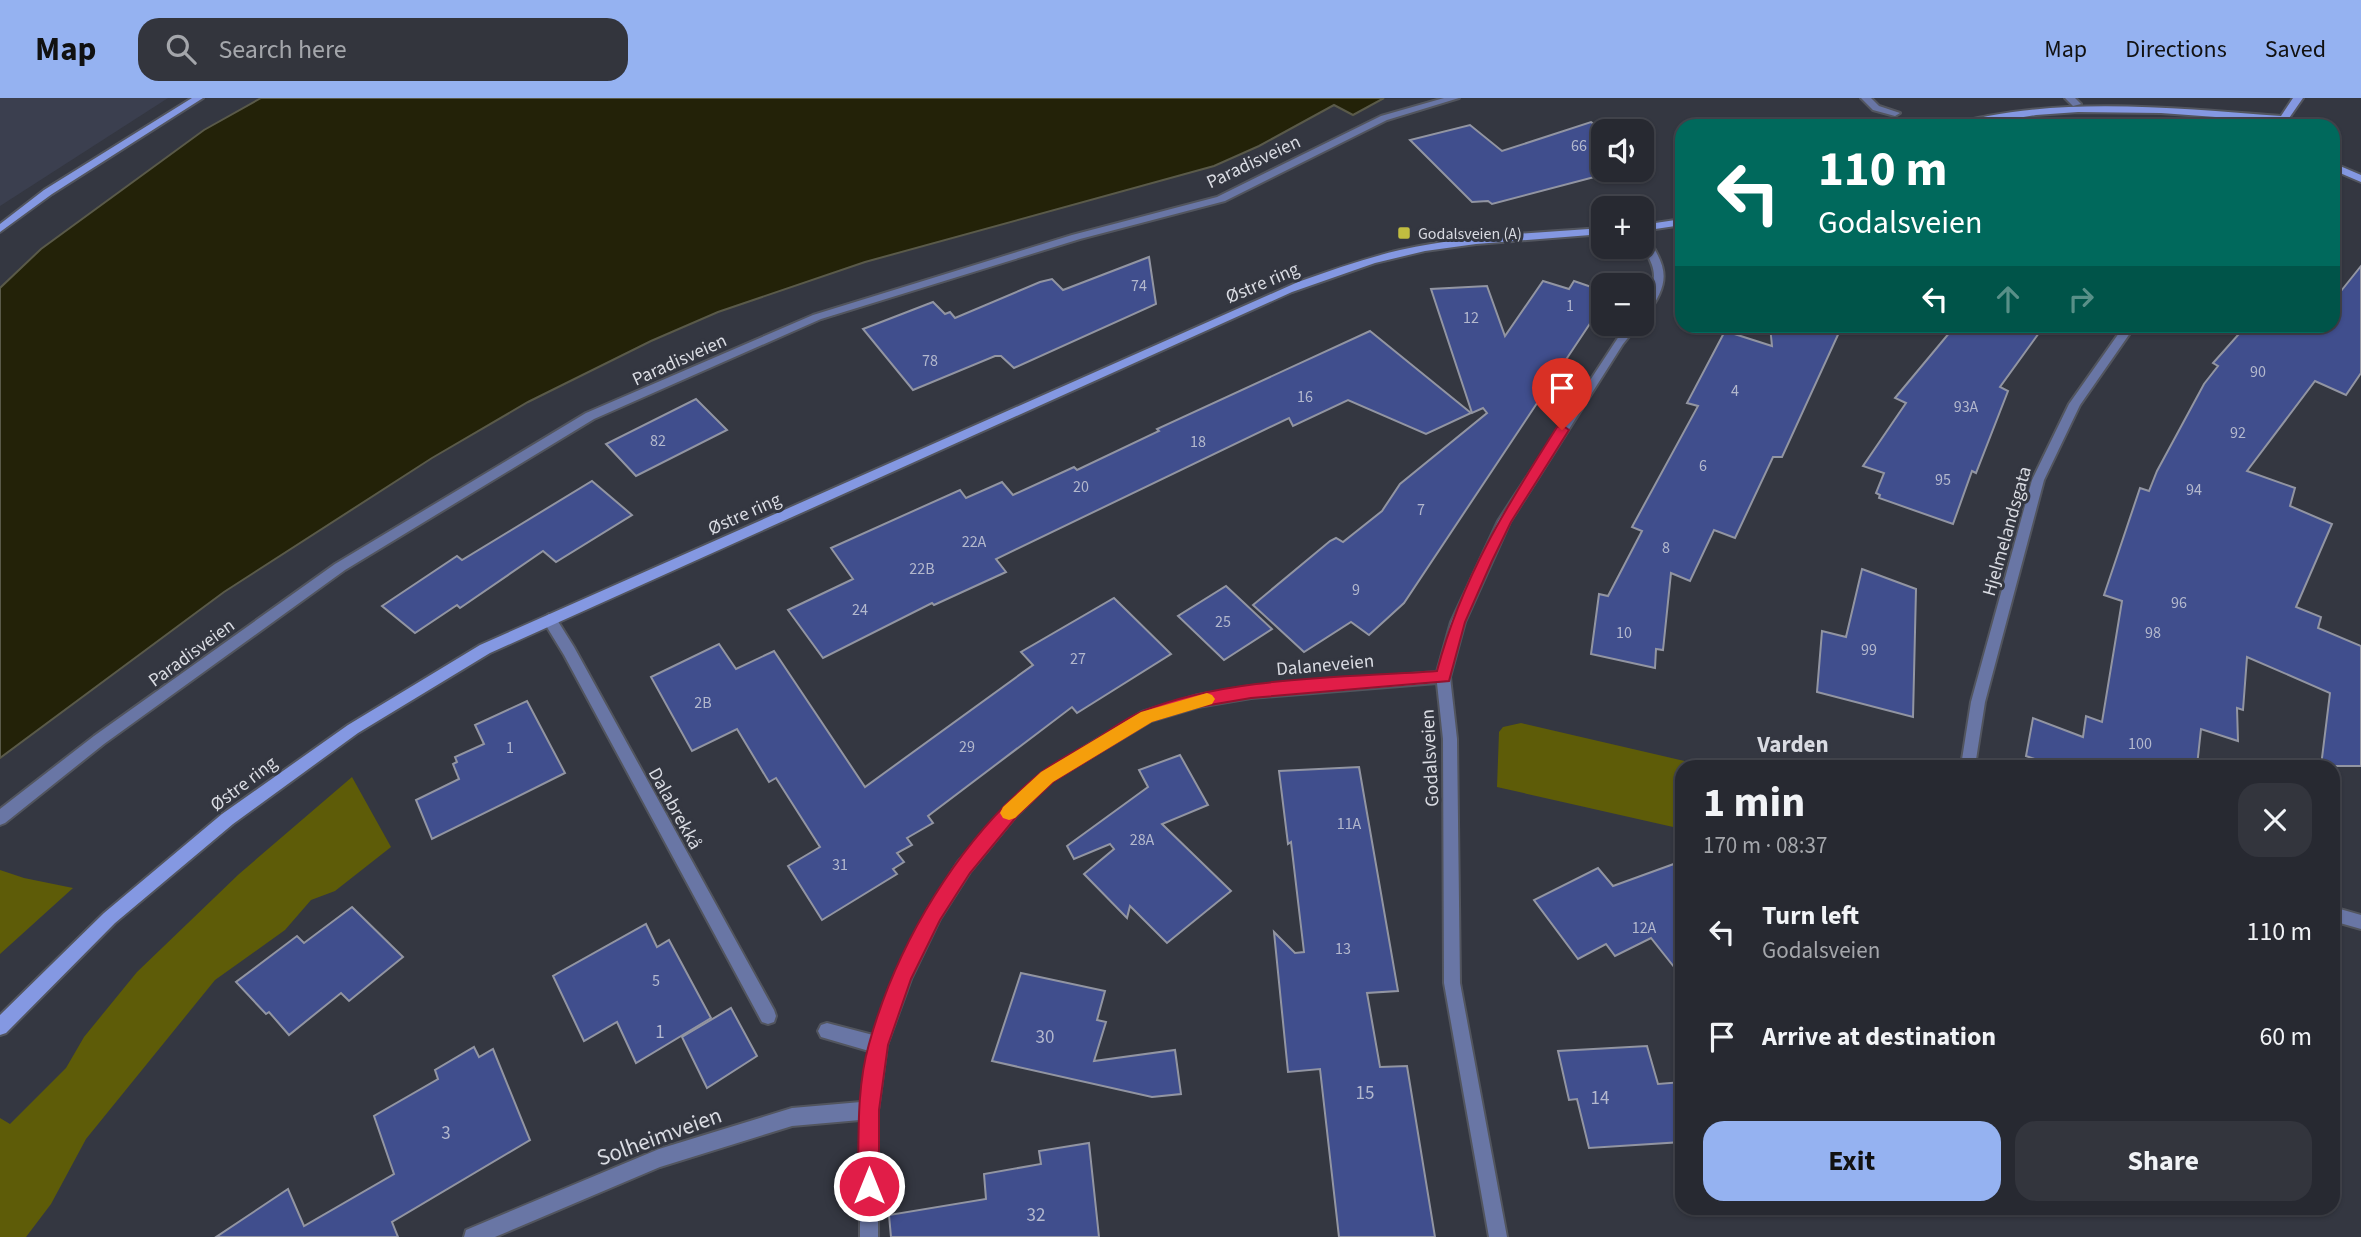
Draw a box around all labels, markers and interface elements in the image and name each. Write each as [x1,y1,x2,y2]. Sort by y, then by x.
search box [138,18,628,81]
text: Map [35,26,96,73]
icon: search [162,30,200,68]
text: Search here [218,31,347,68]
text: Map [2044,32,2087,67]
text: Directions [2125,32,2227,67]
text: Saved [2265,32,2326,67]
map controls [1591,119,1654,336]
button: sound [1591,119,1654,182]
street label: Paradisveien [1202,129,1305,196]
house number: 66 [1571,135,1587,157]
text: 110 m [1818,135,1947,205]
icon: left [1703,147,1794,238]
button: + [1591,196,1654,259]
text: Godalsveien [1818,200,1983,246]
place label: Godalsveien (A) [1418,223,1522,245]
marker: Godalsveien (A) [1396,225,1412,241]
street label: Østre ring [1222,256,1304,311]
button: − [1591,273,1654,336]
house number: 74 [1131,275,1147,297]
icon: left [1916,280,1954,318]
icon: ahead [1989,280,2027,318]
icon: right [2062,280,2100,318]
house number: 1 [1566,295,1574,317]
house number: 12 [1463,307,1479,329]
street label: Paradisveien [628,327,731,393]
house number: 78 [922,350,938,372]
pin [1532,358,1592,430]
house number: 90 [2250,361,2266,383]
icon: arrive [1543,369,1581,407]
house number: 4 [1731,380,1739,402]
house number: 16 [1297,386,1313,408]
house number: 93A [1954,396,1979,418]
house number: 92 [2230,422,2246,444]
house number: 82 [650,430,666,452]
house number: 18 [1190,431,1206,453]
house number: 6 [1699,455,1707,477]
street label: Hjelmelandsgata [1976,463,2039,600]
house number: 95 [1935,469,1951,491]
house number: 20 [1073,476,1089,498]
house number: 94 [2186,479,2202,501]
street label: Østre ring [704,486,786,542]
house number: 7 [1417,499,1425,521]
house number: 22A [962,531,987,553]
house number: 8 [1662,537,1670,559]
house number: 22B [909,558,935,580]
house number: 9 [1352,579,1360,601]
house number: 96 [2171,592,2187,614]
house number: 24 [852,599,868,621]
house number: 25 [1215,611,1231,633]
street label: Paradisveien [143,613,241,694]
house number: 10 [1616,622,1632,644]
house number: 98 [2145,622,2161,644]
house number: 99 [1861,639,1877,661]
house number: 27 [1070,648,1086,670]
street label: Dalaneveien [1275,648,1375,683]
house number: 2B [694,692,712,714]
street label: Godalsveien [1414,708,1447,807]
district label: Varden [1756,728,1829,761]
house number: 100 [2128,733,2152,755]
house number: 29 [959,736,975,758]
house number: 1 [506,737,514,759]
street label: Østre ring [205,750,283,818]
street label: Dalabrekkå [641,763,708,855]
text: 1 min [1703,773,1805,833]
button: close [2238,783,2312,857]
house number: 11A [1337,813,1362,835]
house number: 28A [1130,829,1155,851]
text: 170 m · 08:37 [1703,829,1827,862]
house number: 31 [832,854,848,876]
text: Turn left [1762,897,1859,934]
icon: left [1703,913,1741,951]
text: 110 m [2246,913,2312,950]
house number: 12A [1632,917,1657,939]
text: Godalsveien [1762,934,1880,967]
house number: 13 [1335,938,1351,960]
house number: 5 [652,970,660,992]
icon: arrive [1703,1018,1741,1056]
text: Arrive at destination [1762,1018,1996,1055]
text: 60 m [2259,1018,2312,1055]
house number: 1 [655,1019,665,1046]
house number: 30 [1036,1024,1054,1051]
house number: 15 [1356,1080,1374,1107]
house number: 14 [1591,1085,1609,1112]
street label: Solheimveien [592,1099,726,1174]
house number: 3 [441,1120,451,1147]
button: Exit [1703,1121,2001,1201]
button: Share [2015,1121,2312,1201]
position arrow [832,1149,906,1223]
house number: 32 [1027,1202,1045,1229]

